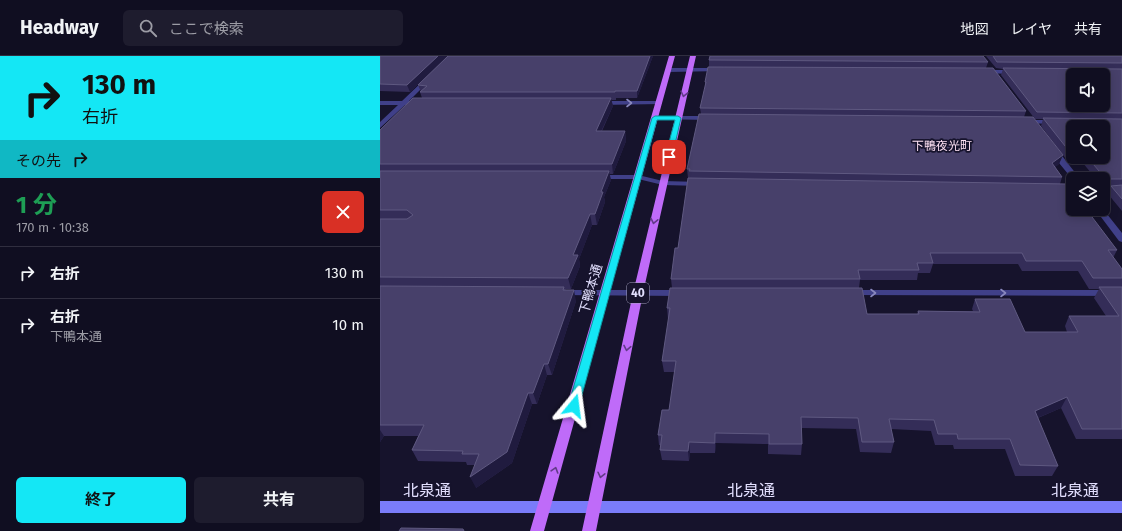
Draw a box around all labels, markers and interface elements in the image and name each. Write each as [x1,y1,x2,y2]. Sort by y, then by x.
search box [123,10,403,46]
text: Headway [20,16,99,39]
icon: search [137,17,159,39]
text: ここで検索 [169,20,244,38]
text: 地図 [960,21,988,38]
text: レイヤ [1010,21,1052,38]
text: 共有 [1074,21,1102,38]
text: 130 m [82,68,156,101]
map controls [1066,68,1110,216]
button: sound [1066,68,1110,112]
icon: right [16,72,68,124]
one-way arrow [680,91,688,97]
one-way arrow [626,99,632,107]
text: 右折 [82,106,118,128]
button: search [1066,120,1110,164]
district label: 下鴨夜光町 [912,139,972,153]
pin [652,140,686,174]
icon: arrive [658,146,680,168]
icon: right [69,148,91,170]
text: その先 [16,152,61,170]
button: layers [1066,172,1110,216]
text: 1 分 [16,191,57,219]
button: close [322,191,364,233]
one-way arrow [651,217,659,224]
text: 170 m · 10:38 [16,220,89,235]
icon: right [16,262,38,284]
street label: 下鴨本通 [576,262,605,316]
text: 130 m [325,264,364,282]
text: 右折 [50,265,80,283]
road number: 40 [627,283,649,303]
one-way arrow [870,289,876,297]
one-way arrow [1000,289,1006,297]
text: 右折 [50,308,80,326]
icon: right [16,314,38,336]
text: 10 m [332,316,364,334]
text: 下鴨本通 [50,329,102,344]
one-way arrow [624,345,632,351]
position arrow [553,385,595,427]
one-way arrow [550,467,559,474]
one-way arrow [598,472,606,478]
button: 終了 [16,477,186,523]
button: 共有 [194,477,364,523]
street label: 北泉通 [403,481,451,500]
street label: 北泉通 [727,481,775,500]
street label: 北泉通 [1051,481,1099,500]

